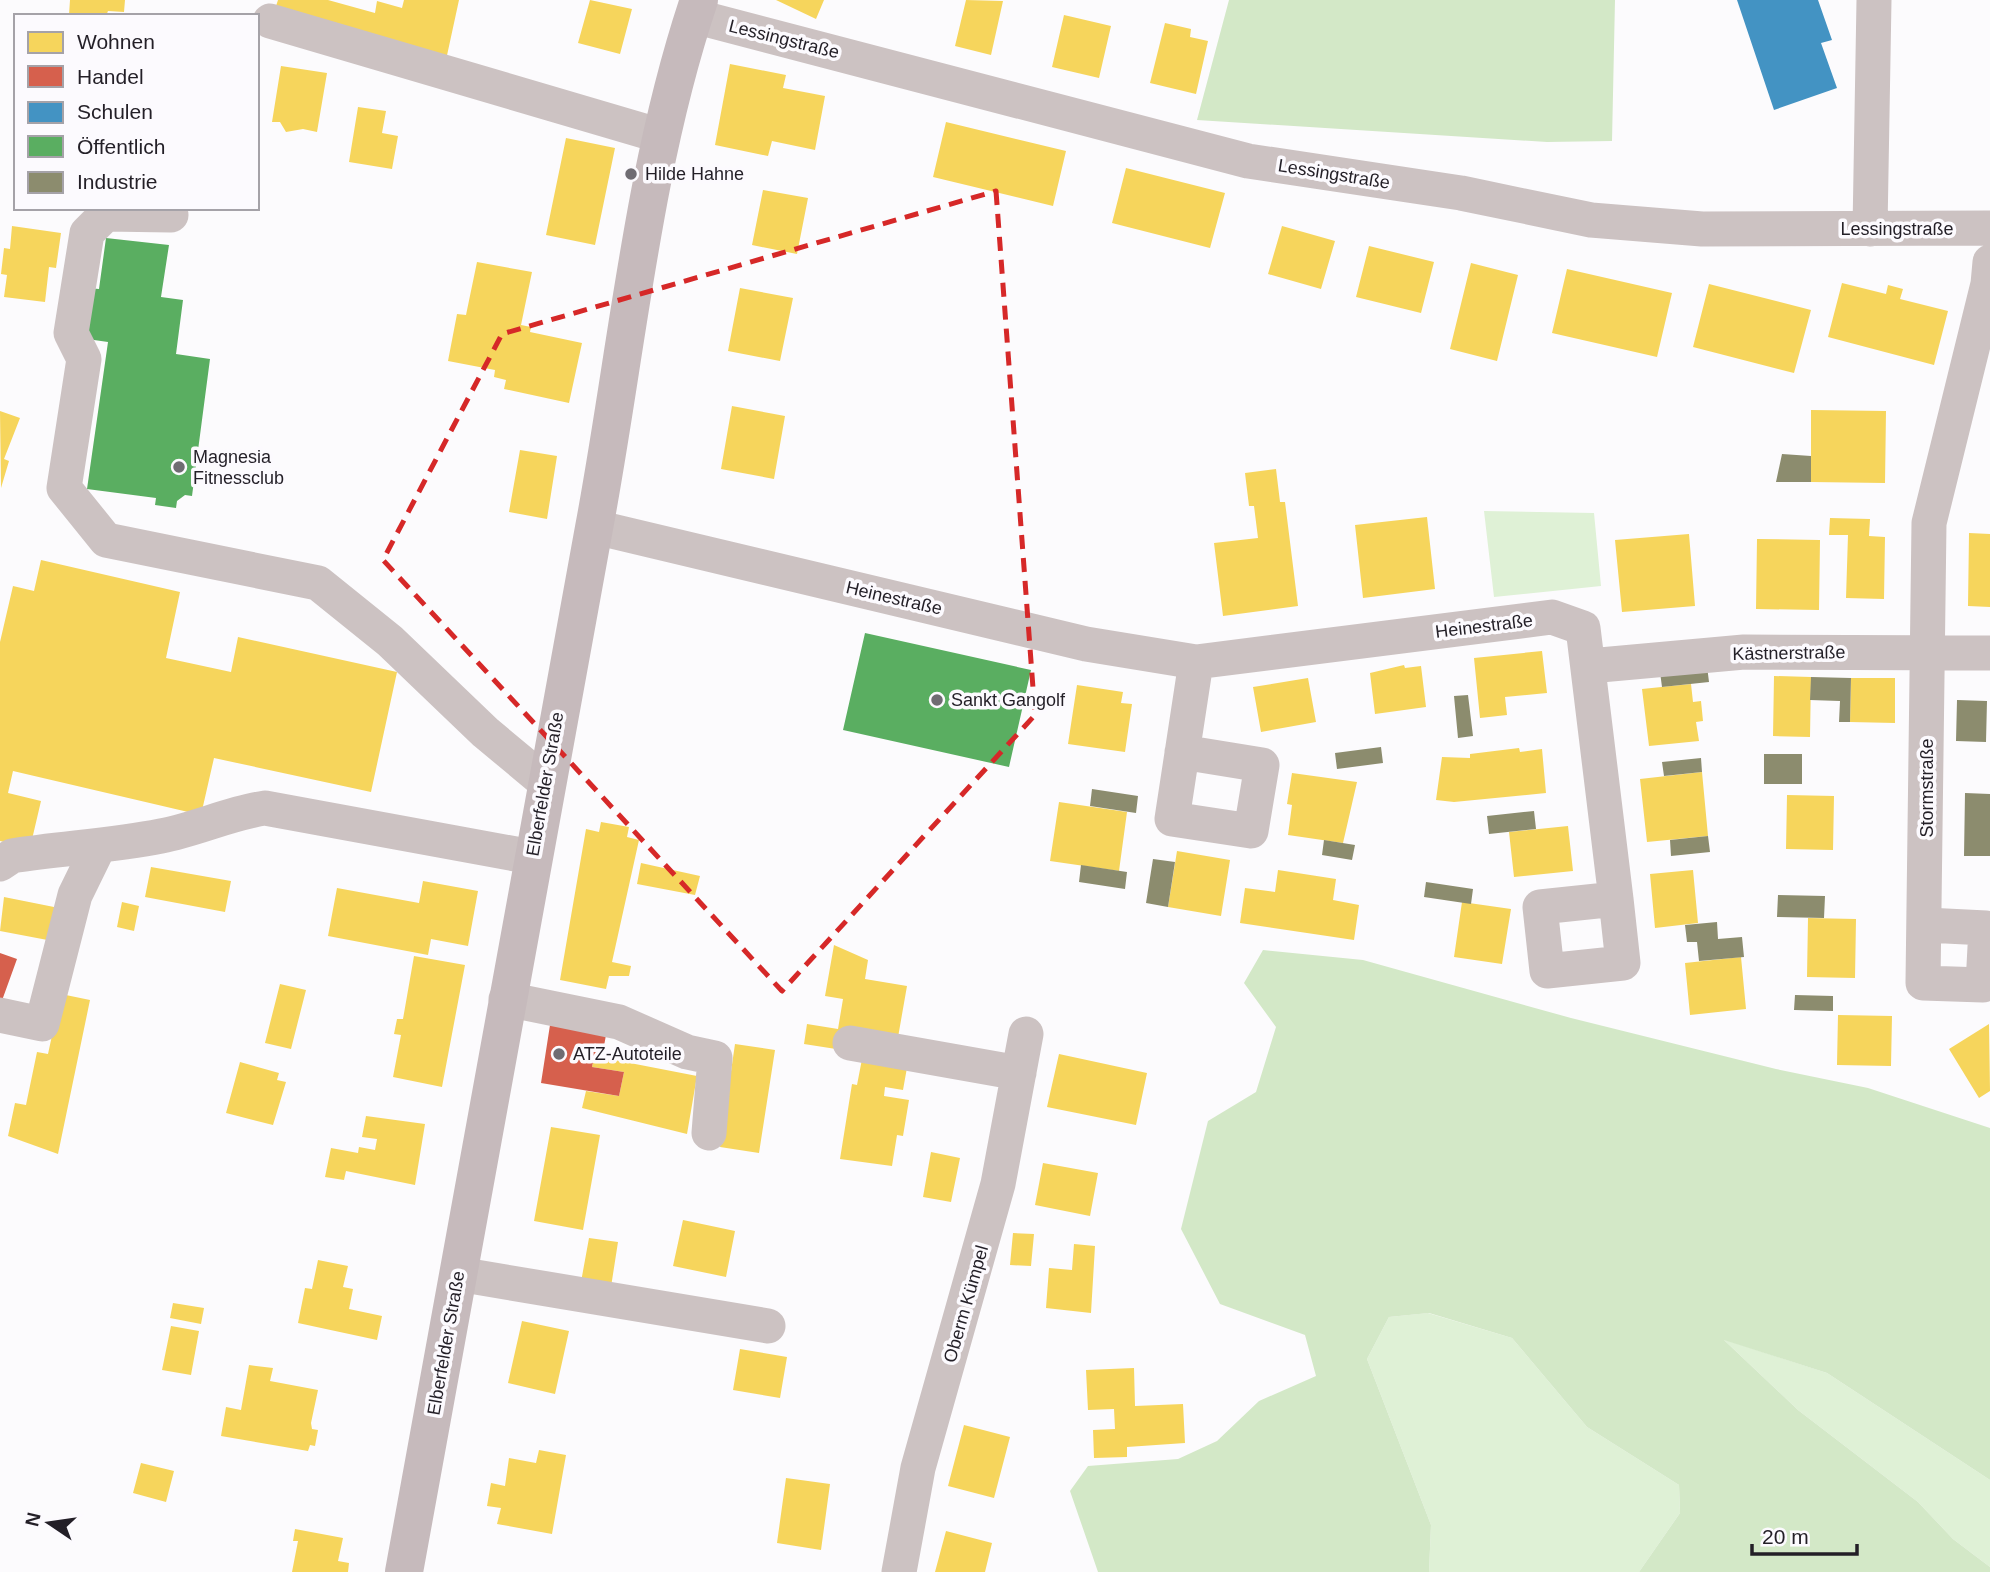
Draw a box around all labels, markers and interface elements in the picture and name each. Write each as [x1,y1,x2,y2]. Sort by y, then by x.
legend [14,14,259,210]
street label: Lessingstraße [727,16,841,62]
text: Wohnen [77,30,155,53]
text: Handel [77,65,144,88]
text: Schulen [77,100,153,123]
text: Öffentlich [77,135,165,158]
street label: Lessingstraße [1277,155,1391,193]
place label: Hilde Hahne [645,164,744,184]
marker: Hilde Hahne [623,166,639,182]
text: Industrie [77,170,158,193]
street label: Lessingstraße [1840,219,1954,239]
place label: Magnesia Fitnessclub [193,447,284,488]
marker: Magnesia Fitnessclub [171,459,187,475]
street label: Heinestraße [844,577,944,619]
street label: Heinestraße [1434,610,1534,642]
street label: Kästnerstraße [1732,642,1846,664]
place label: Sankt Gangolf [951,690,1066,710]
marker: Sankt Gangolf [929,692,945,708]
street label: Elberfelder Straße [522,710,568,858]
street label: Stormstraße [1917,738,1937,838]
place label: ATZ-Autoteile [573,1044,682,1064]
marker: ATZ-Autoteile [551,1046,567,1062]
street label: Oberm Kümpel [940,1243,992,1365]
street label: Elberfelder Straße [423,1269,469,1417]
north arrow [14,1488,84,1558]
text: N [21,1510,45,1528]
scale bar [1752,1512,1857,1556]
text: 20 m [1762,1525,1809,1548]

